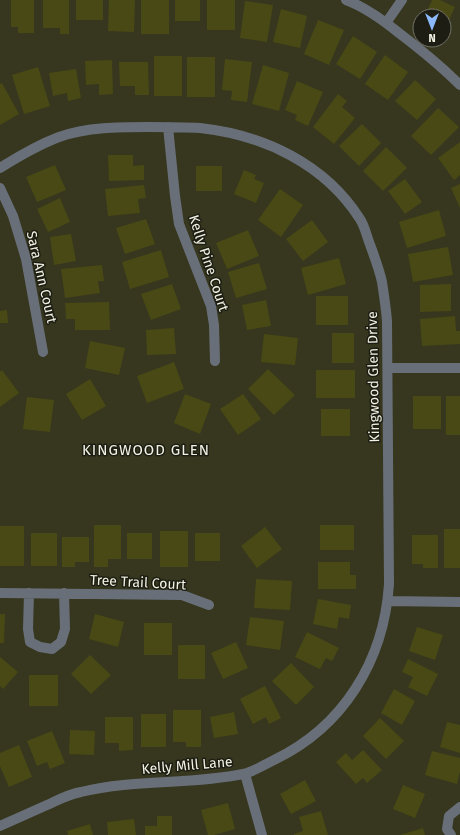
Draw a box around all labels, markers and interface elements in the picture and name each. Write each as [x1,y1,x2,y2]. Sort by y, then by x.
north arrow [412,8,452,48]
text: N [428,31,436,44]
street label: Kelly Pine Court [185,213,232,314]
street label: Sara Ann Court [23,229,61,326]
street label: Kingwood Glen Drive [364,311,383,443]
district label: KINGWOOD GLEN [82,441,210,459]
street label: Tree Trail Court [89,571,187,594]
street label: Kelly Mill Lane [141,753,233,778]

